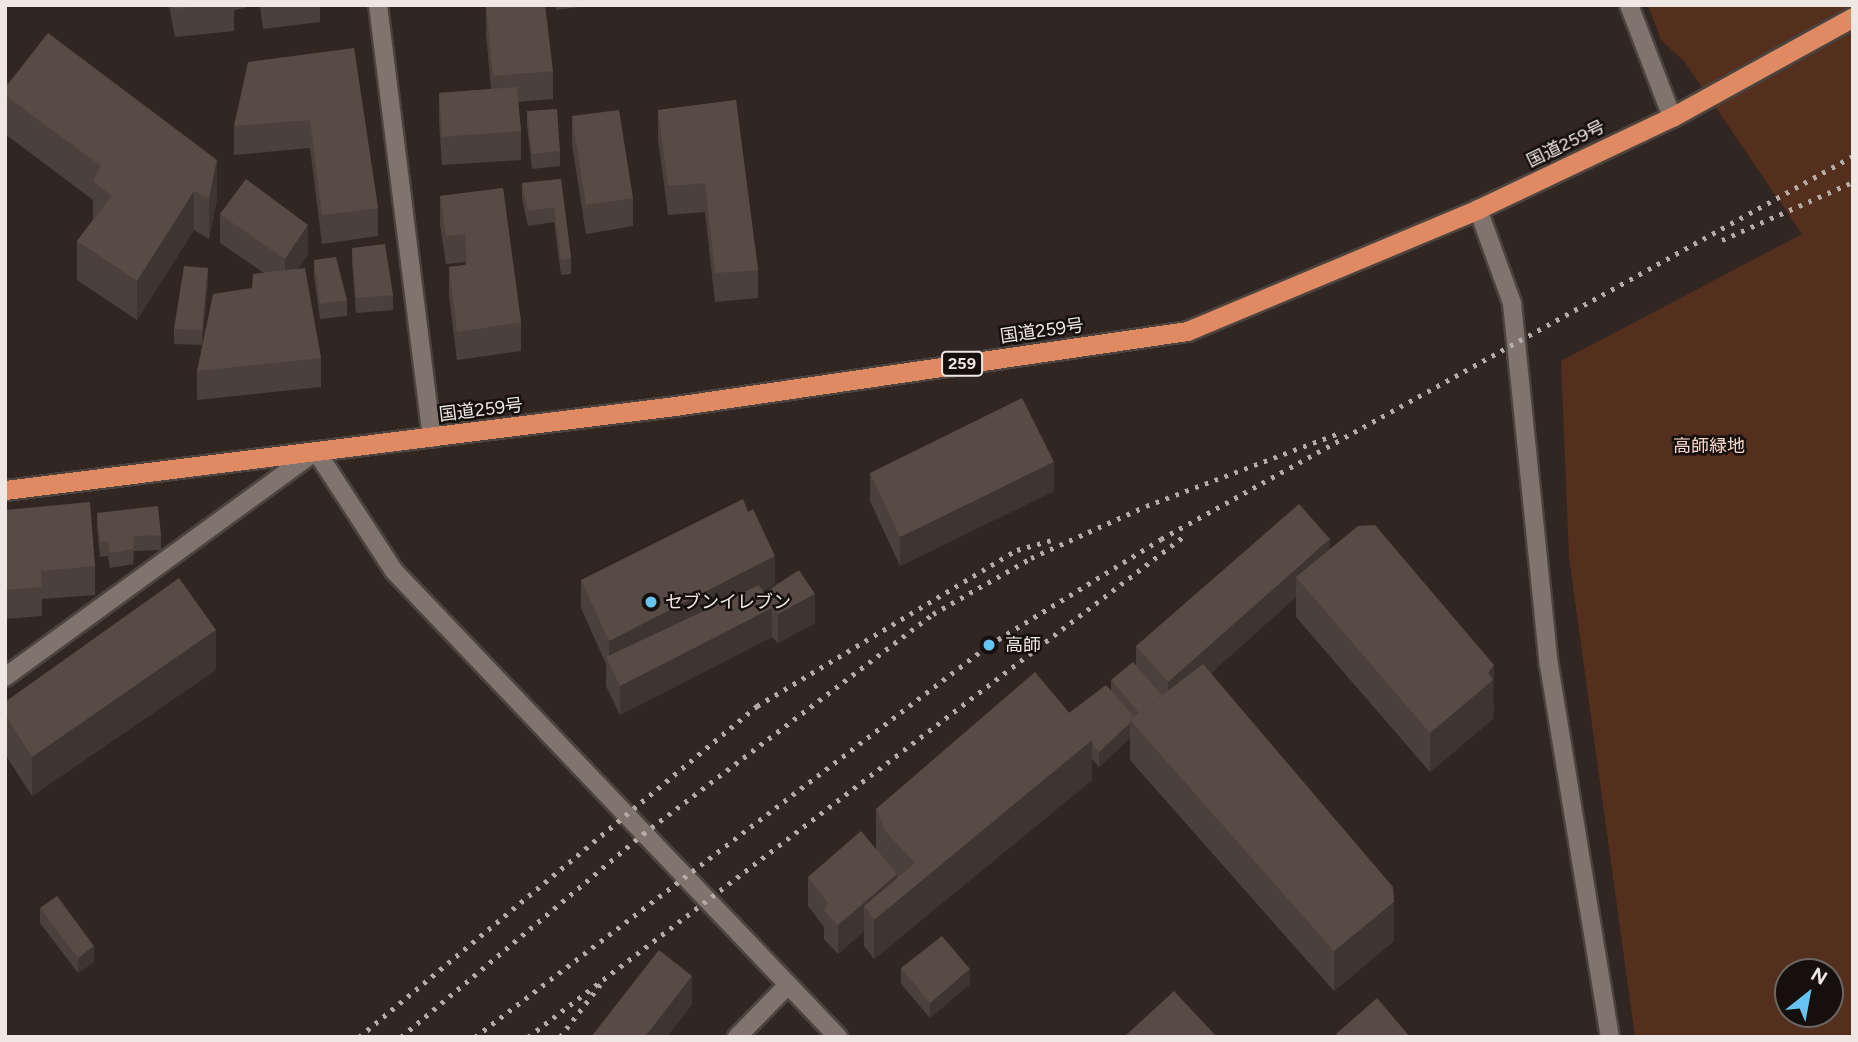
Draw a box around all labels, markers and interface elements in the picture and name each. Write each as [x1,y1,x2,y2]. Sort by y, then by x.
street label: 国道259号 [1523,116,1609,172]
street label: 国道259号 [999,314,1085,348]
road number: 259 [941,352,983,376]
street label: 国道259号 [438,394,524,426]
park label: 高師緑地 [1673,435,1745,457]
place label: セブンイレブン [665,591,791,613]
marker: セブンイレブン [643,594,659,610]
place label: 高師 [1005,634,1041,656]
marker: 高師 [979,635,999,655]
north arrow [1774,958,1844,1028]
text: N [1807,963,1831,990]

